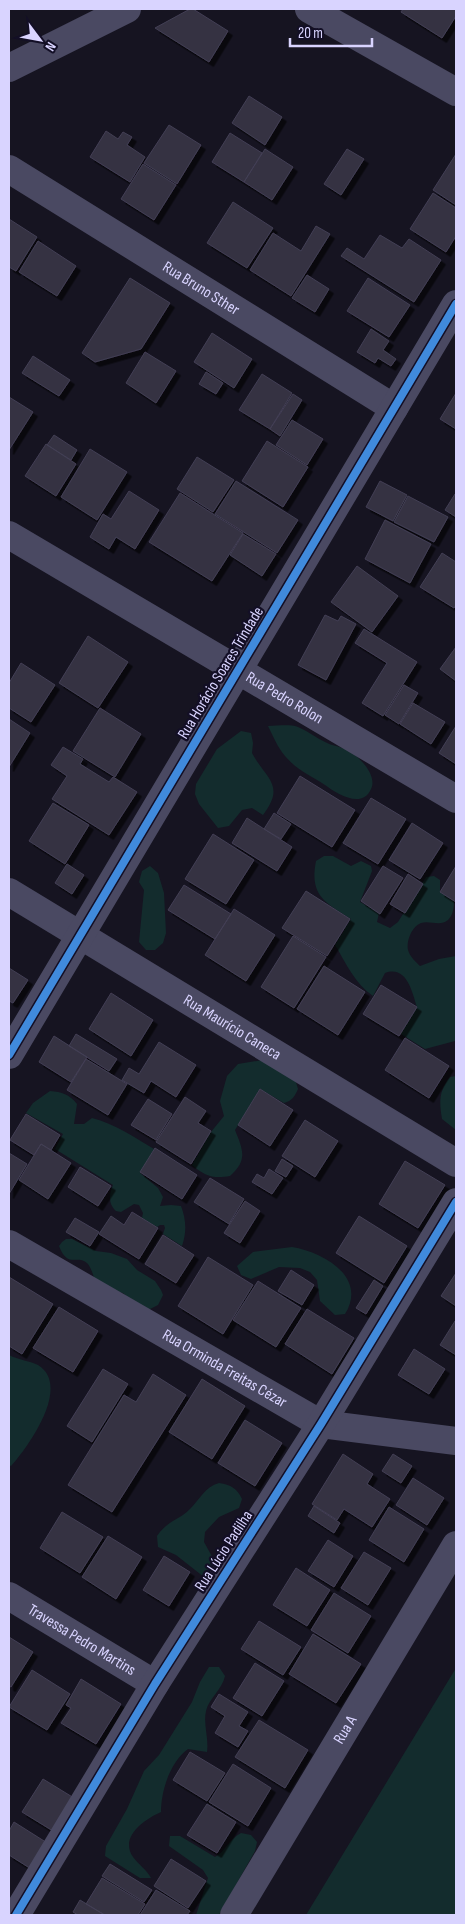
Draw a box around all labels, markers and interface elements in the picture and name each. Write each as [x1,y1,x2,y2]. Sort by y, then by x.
north arrow [15,15,65,65]
scale bar [290,15,372,47]
text: 20 m [298,24,323,43]
text: N [41,39,60,54]
street label: Rua Bruno Sther [159,257,243,319]
street label: Rua Horácio Soares Trindade [174,603,268,743]
street label: Rua Pedro Rolon [242,668,327,728]
street label: Rua Maurício Caneca [180,990,284,1064]
street label: Rua Orminda Freitas Cézar [159,1325,291,1412]
street label: Rua Lúcio Padilha [191,1507,257,1595]
street label: Travessa Pedro Martins [24,1600,139,1680]
street label: Rua A [329,1712,361,1747]

